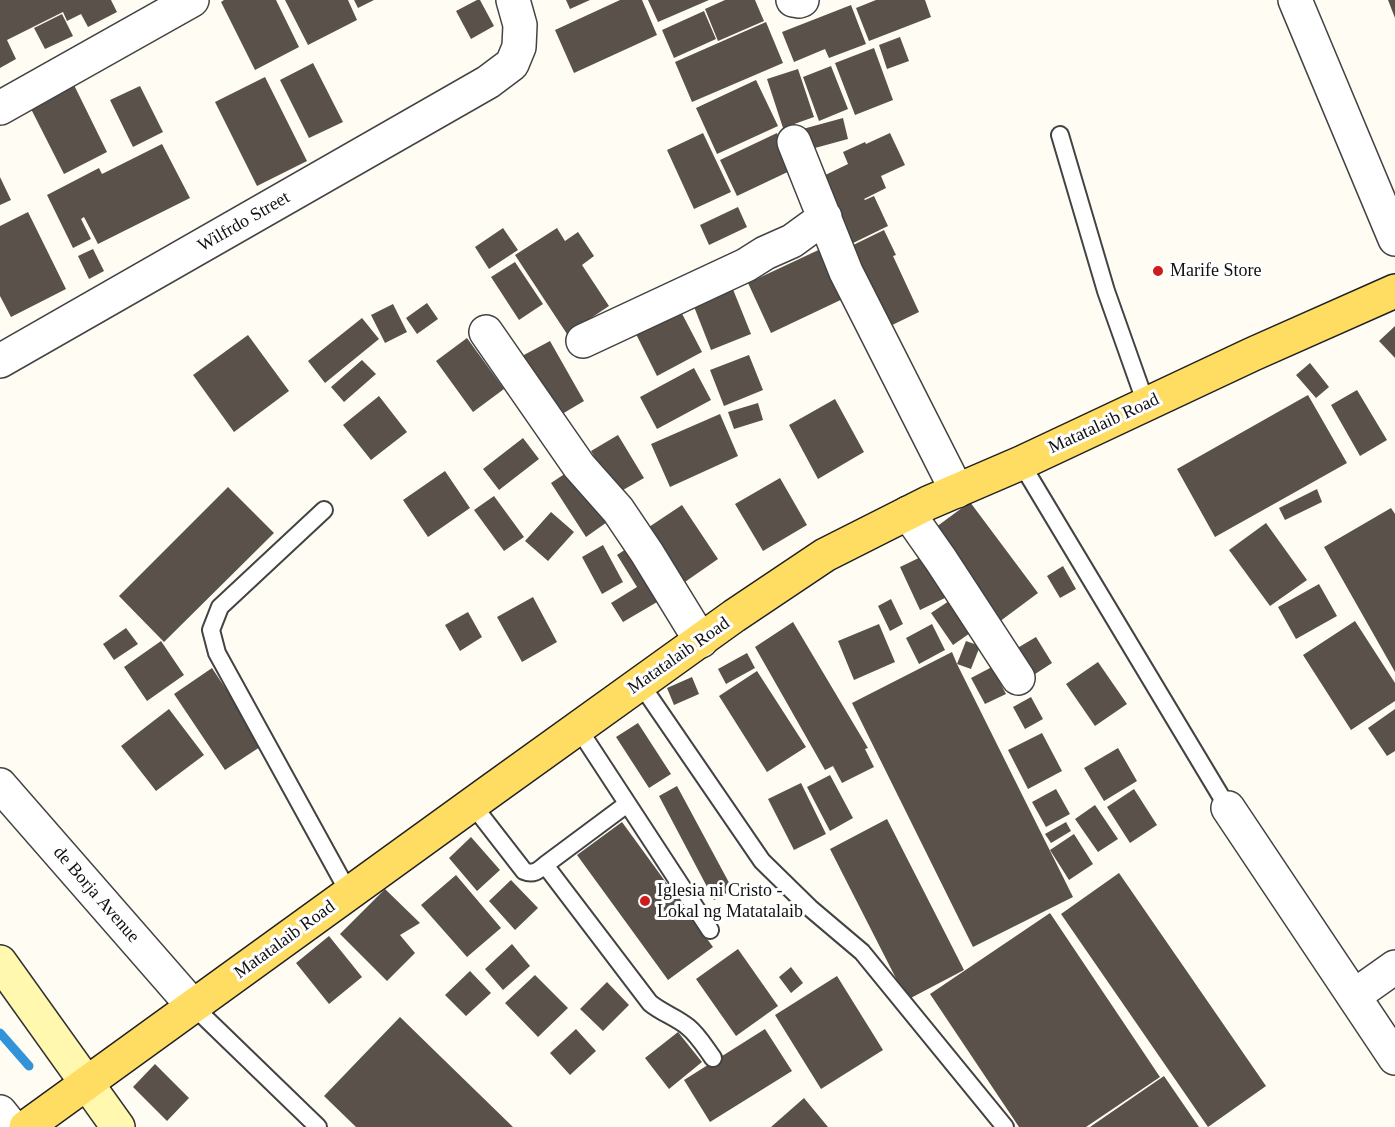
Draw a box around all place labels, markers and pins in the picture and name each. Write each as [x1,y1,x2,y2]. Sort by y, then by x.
place label: Marife Store [1170,260,1261,282]
marker: Marife Store [1151,264,1165,278]
place label: Iglesia ni Cristo - Lokal ng Matatalaib [657,880,803,922]
marker: Iglesia ni Cristo - Lokal ng Matatalaib [638,894,652,908]

